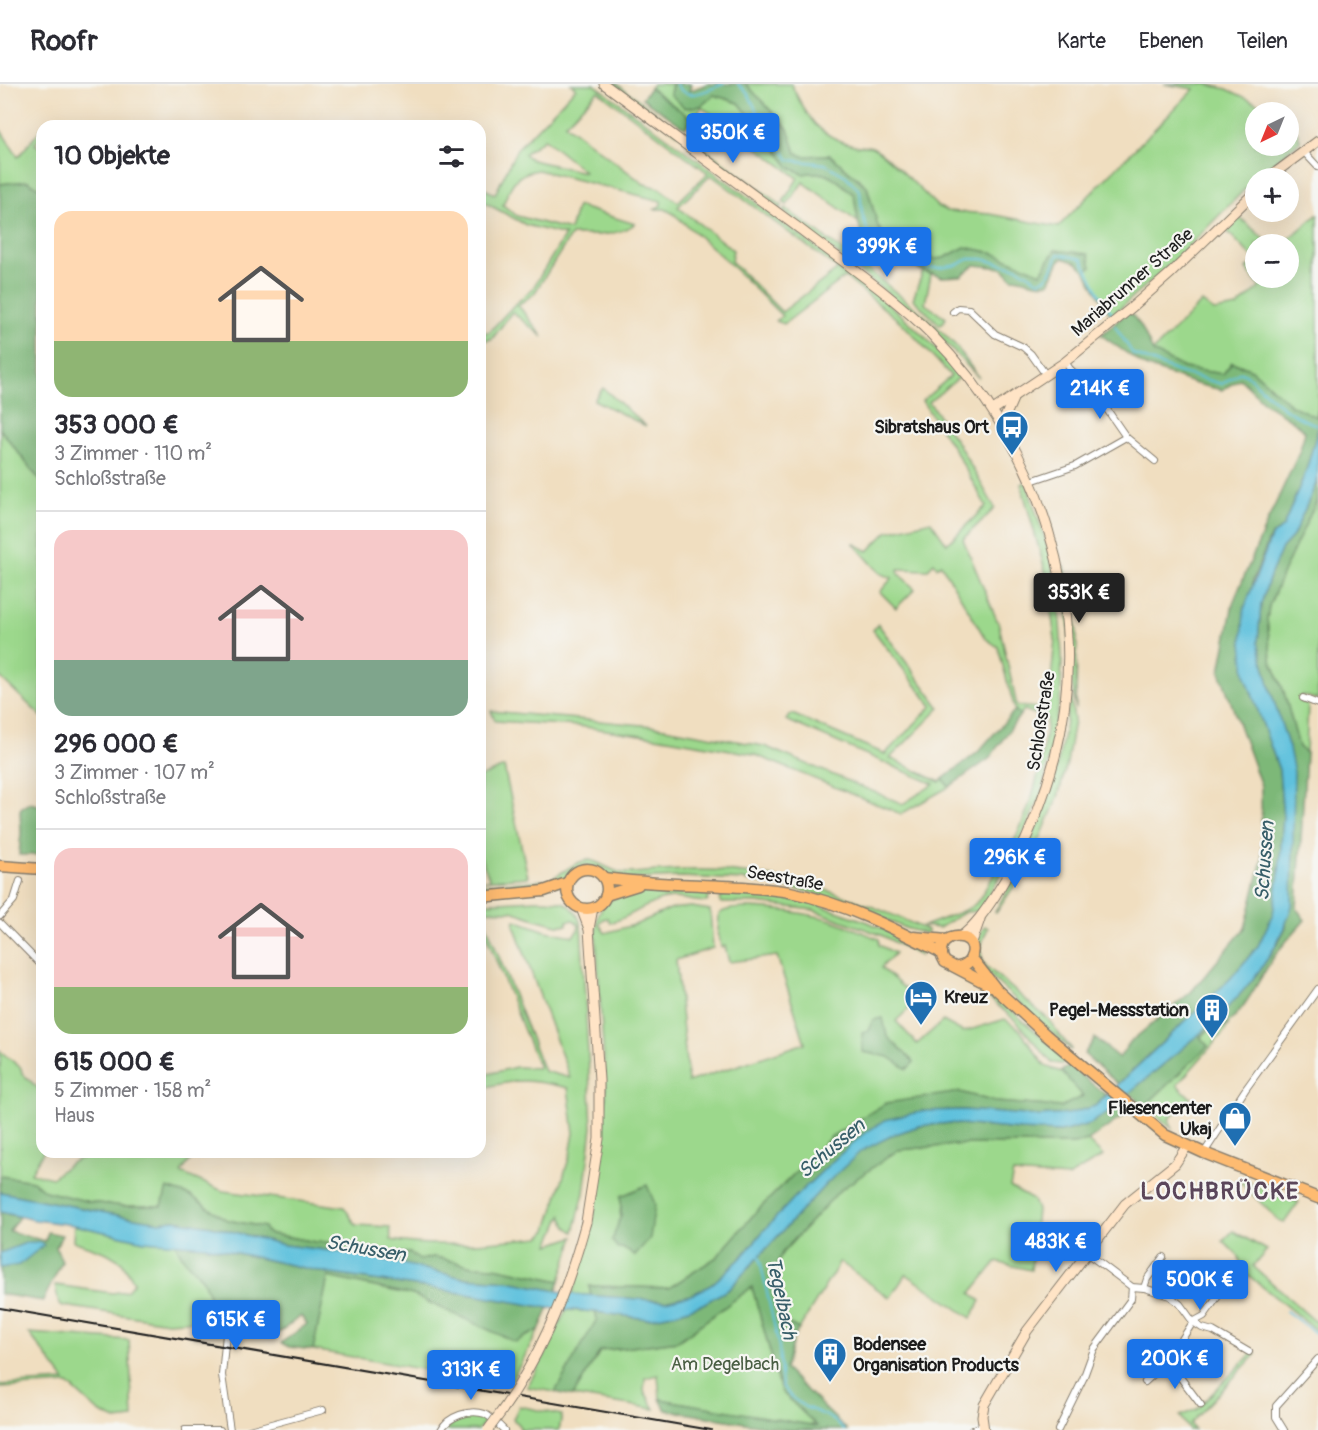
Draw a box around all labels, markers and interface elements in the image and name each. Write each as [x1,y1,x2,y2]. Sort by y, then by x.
text: Roofr [30,24,98,59]
text: Karte [1057,28,1106,55]
text: Ebenen [1139,28,1204,55]
text: Teilen [1237,28,1288,55]
north arrow [1245,102,1299,156]
map controls [1245,102,1299,288]
pin: 350K € [684,113,782,164]
text: 350K € [700,120,766,145]
text: 10 Objekte [54,140,170,172]
icon: filters [435,140,468,173]
button: + [1245,168,1299,222]
street label: Mariabrunner Straße [1066,223,1198,342]
pin: 399K € [838,227,936,278]
text: 399K € [856,234,918,259]
button: − [1245,234,1299,288]
icon: home [207,250,315,358]
pin: 214K € [1051,369,1149,420]
text: 214K € [1070,376,1130,401]
text: 353 000 € [54,409,179,441]
bus stop icon: Sibratshaus Ort [994,409,1030,456]
place label: Sibratshaus Ort [874,416,990,439]
text: 3 Zimmer · 110 m² [54,441,212,466]
text: Schloßstraße [54,466,166,491]
icon: home [207,569,315,677]
pin: 353K € [1030,573,1128,624]
text: 353K € [1048,580,1110,605]
street label: Schloßstraße [1022,669,1061,773]
text: 296 000 € [54,728,179,760]
text: 3 Zimmer · 107 m² [54,760,215,785]
text: Schloßstraße [54,785,166,810]
water label: Schussen [1249,819,1280,902]
pin: 296K € [966,838,1064,889]
text: 296K € [984,845,1046,870]
street label: Seestraße [745,860,825,897]
icon: home [207,887,315,995]
hotel icon: Kreuz [903,979,939,1026]
place label: Kreuz [944,986,989,1009]
building icon: Pegel-Messstation [1194,992,1230,1039]
place label: Pegel-Messstation [1049,999,1189,1022]
text: 615 000 € [54,1046,175,1078]
text: 5 Zimmer · 158 m² [54,1078,211,1103]
place label: Fliesencenter Ukaj [1108,1097,1213,1141]
shop icon: Fliesencenter Ukaj [1217,1100,1253,1147]
text: Haus [54,1103,95,1128]
water label: Schussen [793,1112,871,1184]
district label: LOCHBRÜCKE [1140,1177,1300,1206]
pin: 483K € [1007,1222,1105,1273]
water label: Schussen [324,1229,409,1268]
text: 483K € [1025,1229,1087,1254]
water label: Tegelbach [761,1255,803,1343]
pin: 500K € [1151,1260,1249,1311]
text: 500K € [1166,1267,1234,1292]
pin: 615K € [187,1300,285,1351]
text: 615K € [206,1307,266,1332]
place label: Bodensee Organisation Products [853,1333,1020,1377]
building icon: Bodensee Organisation Products [812,1336,848,1383]
pin: 200K € [1126,1339,1224,1390]
text: 200K € [1141,1346,1209,1371]
pin: 313K € [422,1350,520,1401]
park label: Am Degelbach [671,1353,779,1376]
text: 313K € [441,1357,501,1382]

